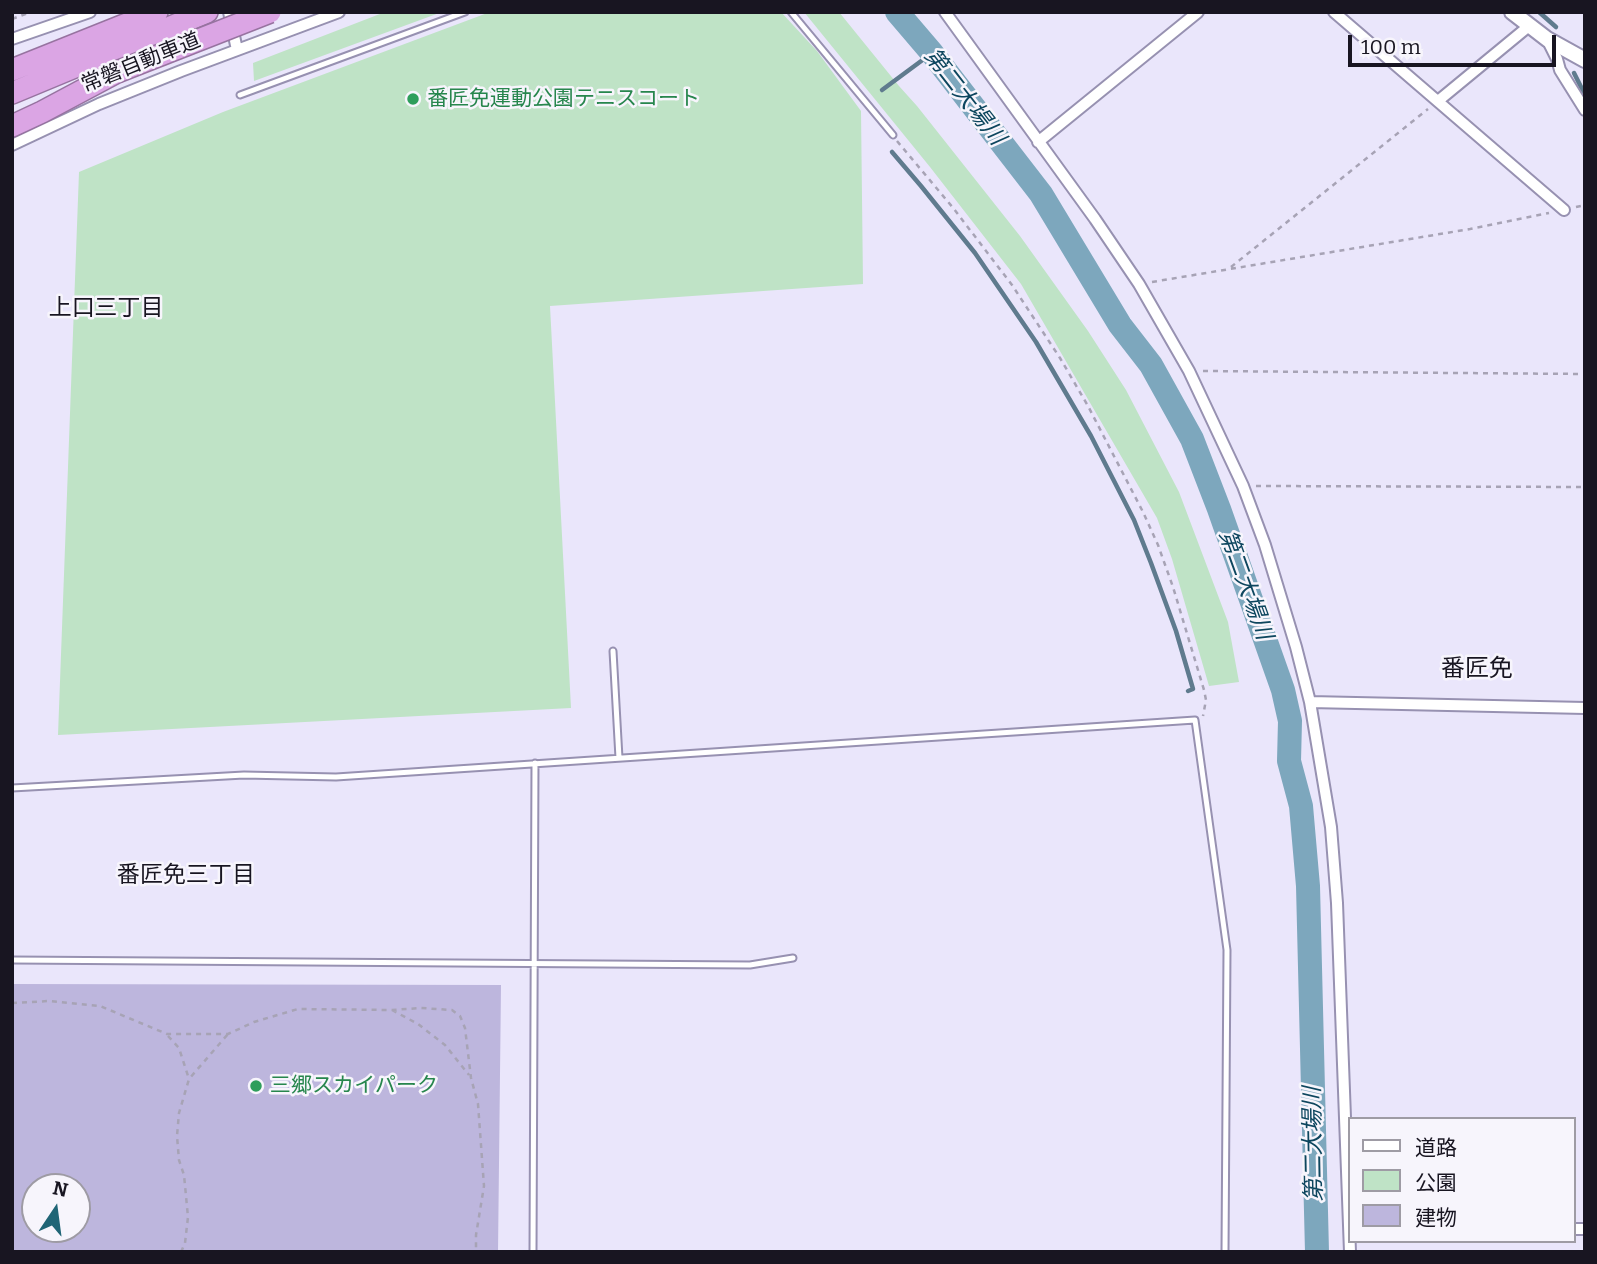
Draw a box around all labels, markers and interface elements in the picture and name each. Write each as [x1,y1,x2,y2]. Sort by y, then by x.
scale bar [1352,21,1560,65]
street label: 常磐自動車道 [78,28,204,98]
text: 100 m [1361,34,1421,60]
water label: 第二大場川 [918,43,1010,151]
place label: 番匠免運動公園テニスコート [427,86,700,112]
marker: 番匠免運動公園テニスコート [405,91,421,107]
district label: 上口三丁目 [49,295,163,323]
water label: 第二大場川 [1212,526,1278,644]
district label: 番匠免 [1441,655,1513,683]
district label: 番匠免三丁目 [117,862,255,890]
place label: 三郷スカイパーク [270,1073,438,1099]
marker: 三郷スカイパーク [248,1078,264,1094]
water label: 第二大場川 [1299,1086,1329,1202]
legend [1348,1117,1576,1243]
text: 道路 [1415,1135,1457,1161]
text: 公園 [1415,1170,1457,1196]
north arrow [21,1173,91,1243]
text: N [51,1176,70,1202]
text: 建物 [1415,1205,1457,1231]

